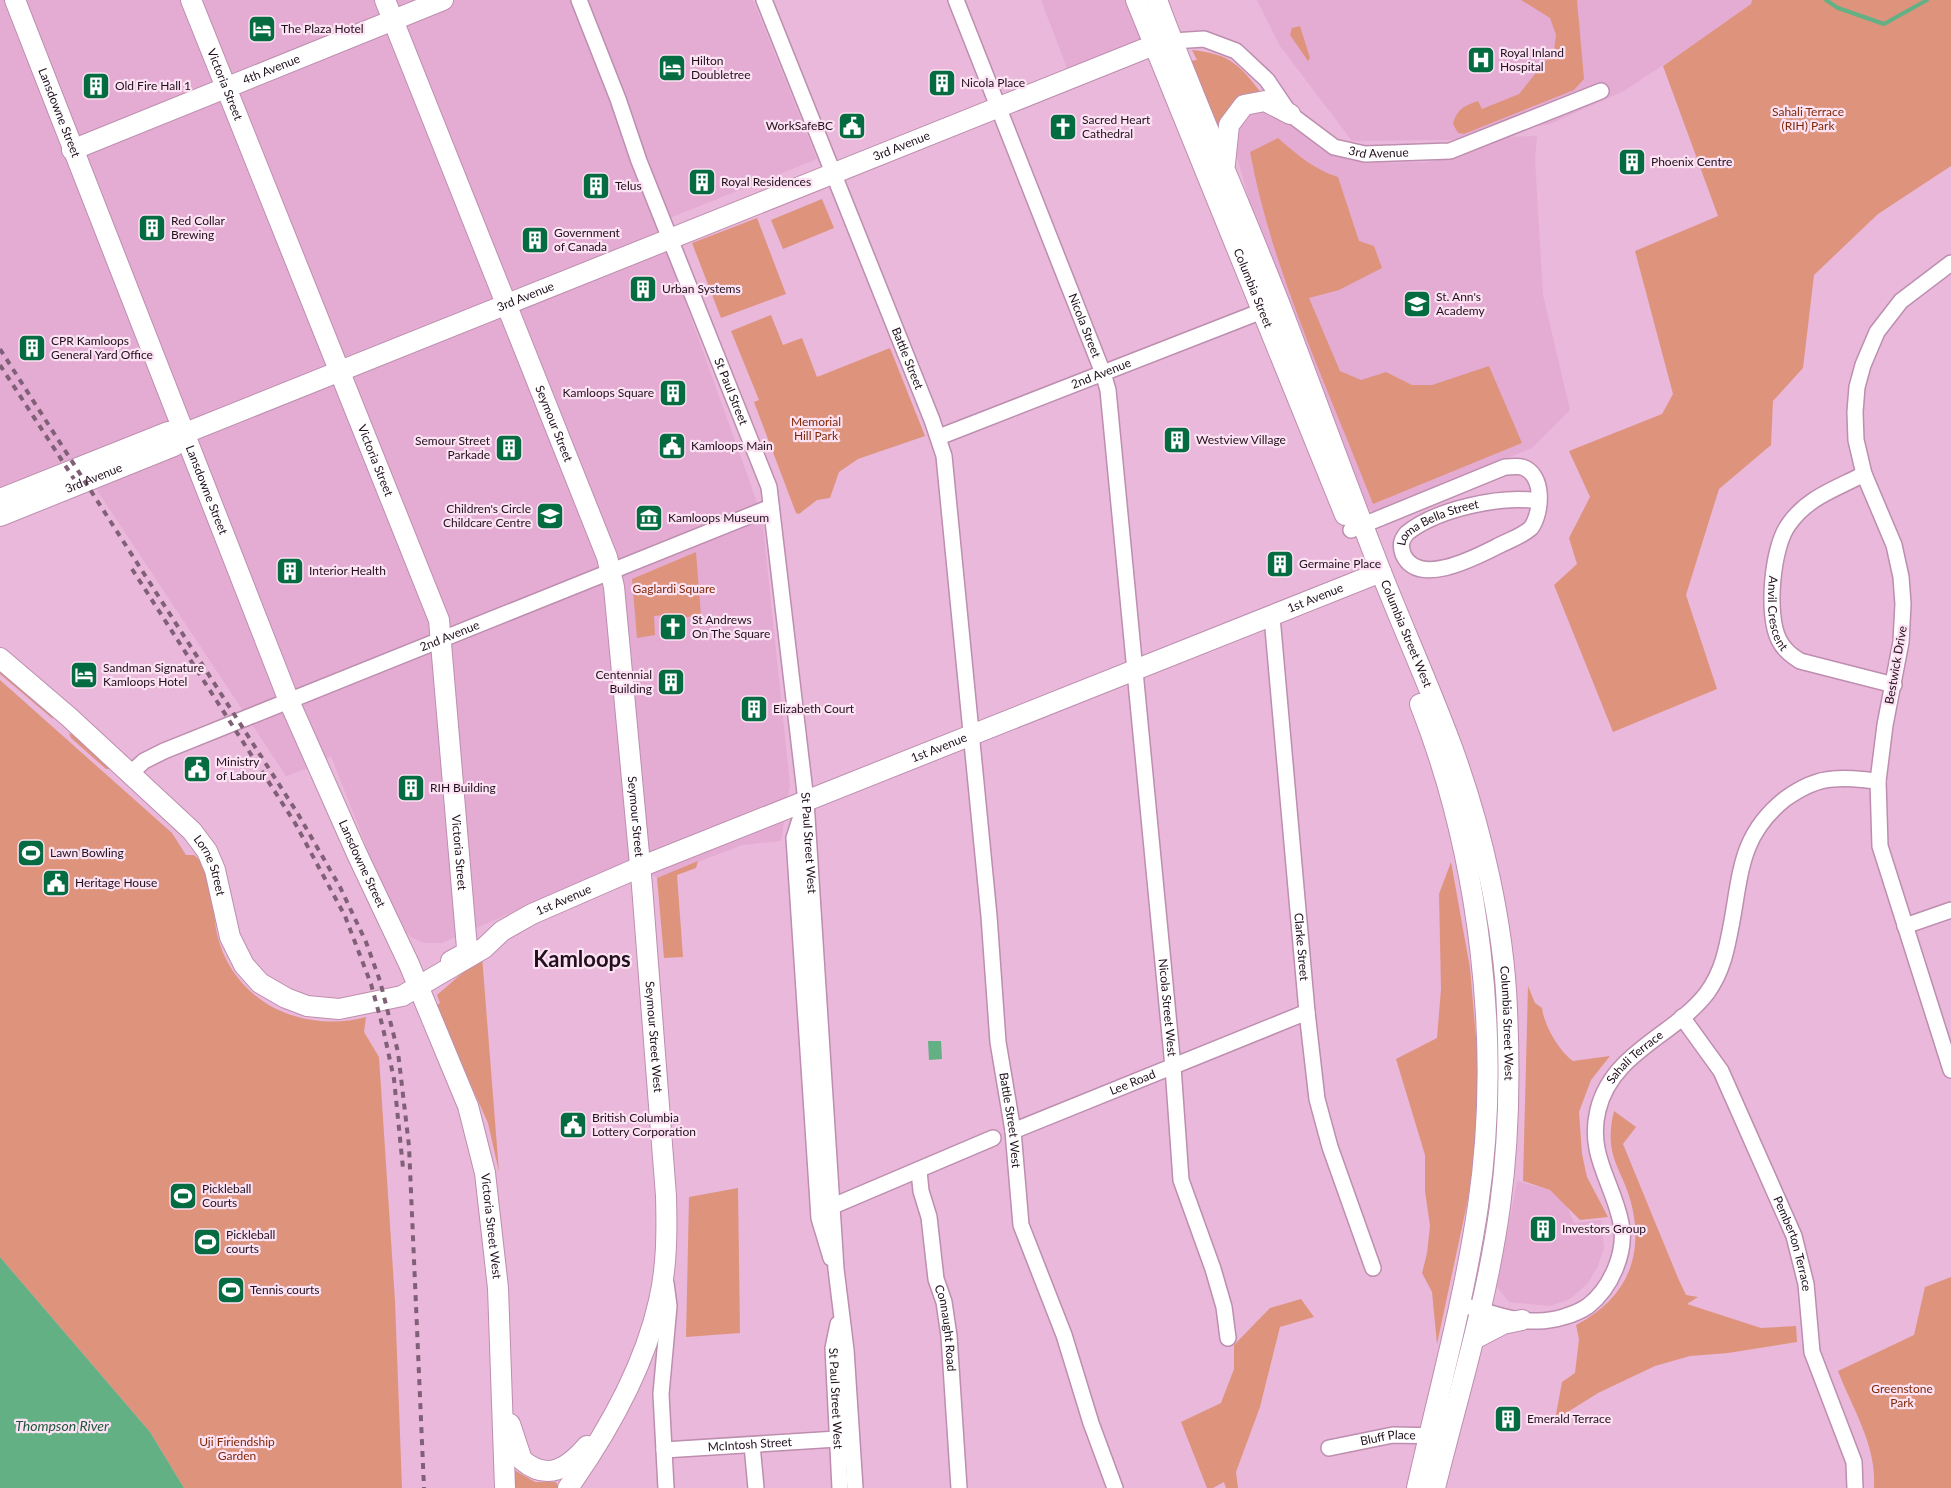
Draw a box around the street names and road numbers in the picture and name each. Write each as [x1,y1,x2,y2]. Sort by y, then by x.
street label: Victoria Street [204,46,247,123]
street label: 4th Avenue [240,51,302,87]
street label: Lansdowne Street [35,66,84,160]
street label: 3rd Avenue [871,128,932,164]
street label: 3rd Avenue [1347,143,1409,161]
street label: Columbia Street [1231,246,1276,331]
street label: 3rd Avenue [495,278,556,314]
street label: Nicola Street [1065,291,1104,360]
street label: Battle Street [889,325,927,392]
street label: 2nd Avenue [1069,355,1133,392]
street label: St Paul Street [711,356,752,428]
street label: Seymour Street [532,383,577,464]
street label: Victoria Street [355,422,397,499]
street label: Lansdowne Street [183,443,231,537]
street label: 3rd Avenue [63,460,124,496]
street label: Loma Bella Street [1393,496,1481,547]
street label: Anvil Crescent [1765,575,1792,654]
street label: Columbia Street West [1378,578,1436,690]
street label: 1st Avenue [1285,580,1345,616]
street label: 2nd Avenue [418,617,481,654]
street label: Bestwick Drive [1881,625,1910,705]
street label: 1st Avenue [909,730,969,765]
street label: Seymour Street [625,775,647,858]
street label: St Paul Street West [798,791,820,895]
street label: Victoria Street [449,814,470,891]
street label: Lansdowne Street [336,817,389,910]
street label: Lorne Street [191,832,229,898]
street label: 1st Avenue [534,881,594,918]
street label: Clarke Street [1291,912,1312,982]
street label: Nicola Street West [1156,958,1180,1058]
street label: Columbia Street West [1497,965,1517,1081]
street label: Seymour Street West [642,981,666,1094]
street label: Sahali Terrace [1603,1027,1666,1087]
street label: Lee Road [1107,1066,1158,1098]
street label: Battle Street West [996,1071,1024,1169]
street label: Victoria Street West [478,1172,505,1280]
street label: Pemberton Terrace [1770,1194,1815,1292]
street label: Connaught Road [932,1282,959,1372]
street label: St Paul Street West [826,1347,846,1450]
street label: Bluff Place [1359,1427,1416,1448]
street label: McIntosh Street [707,1434,793,1454]

